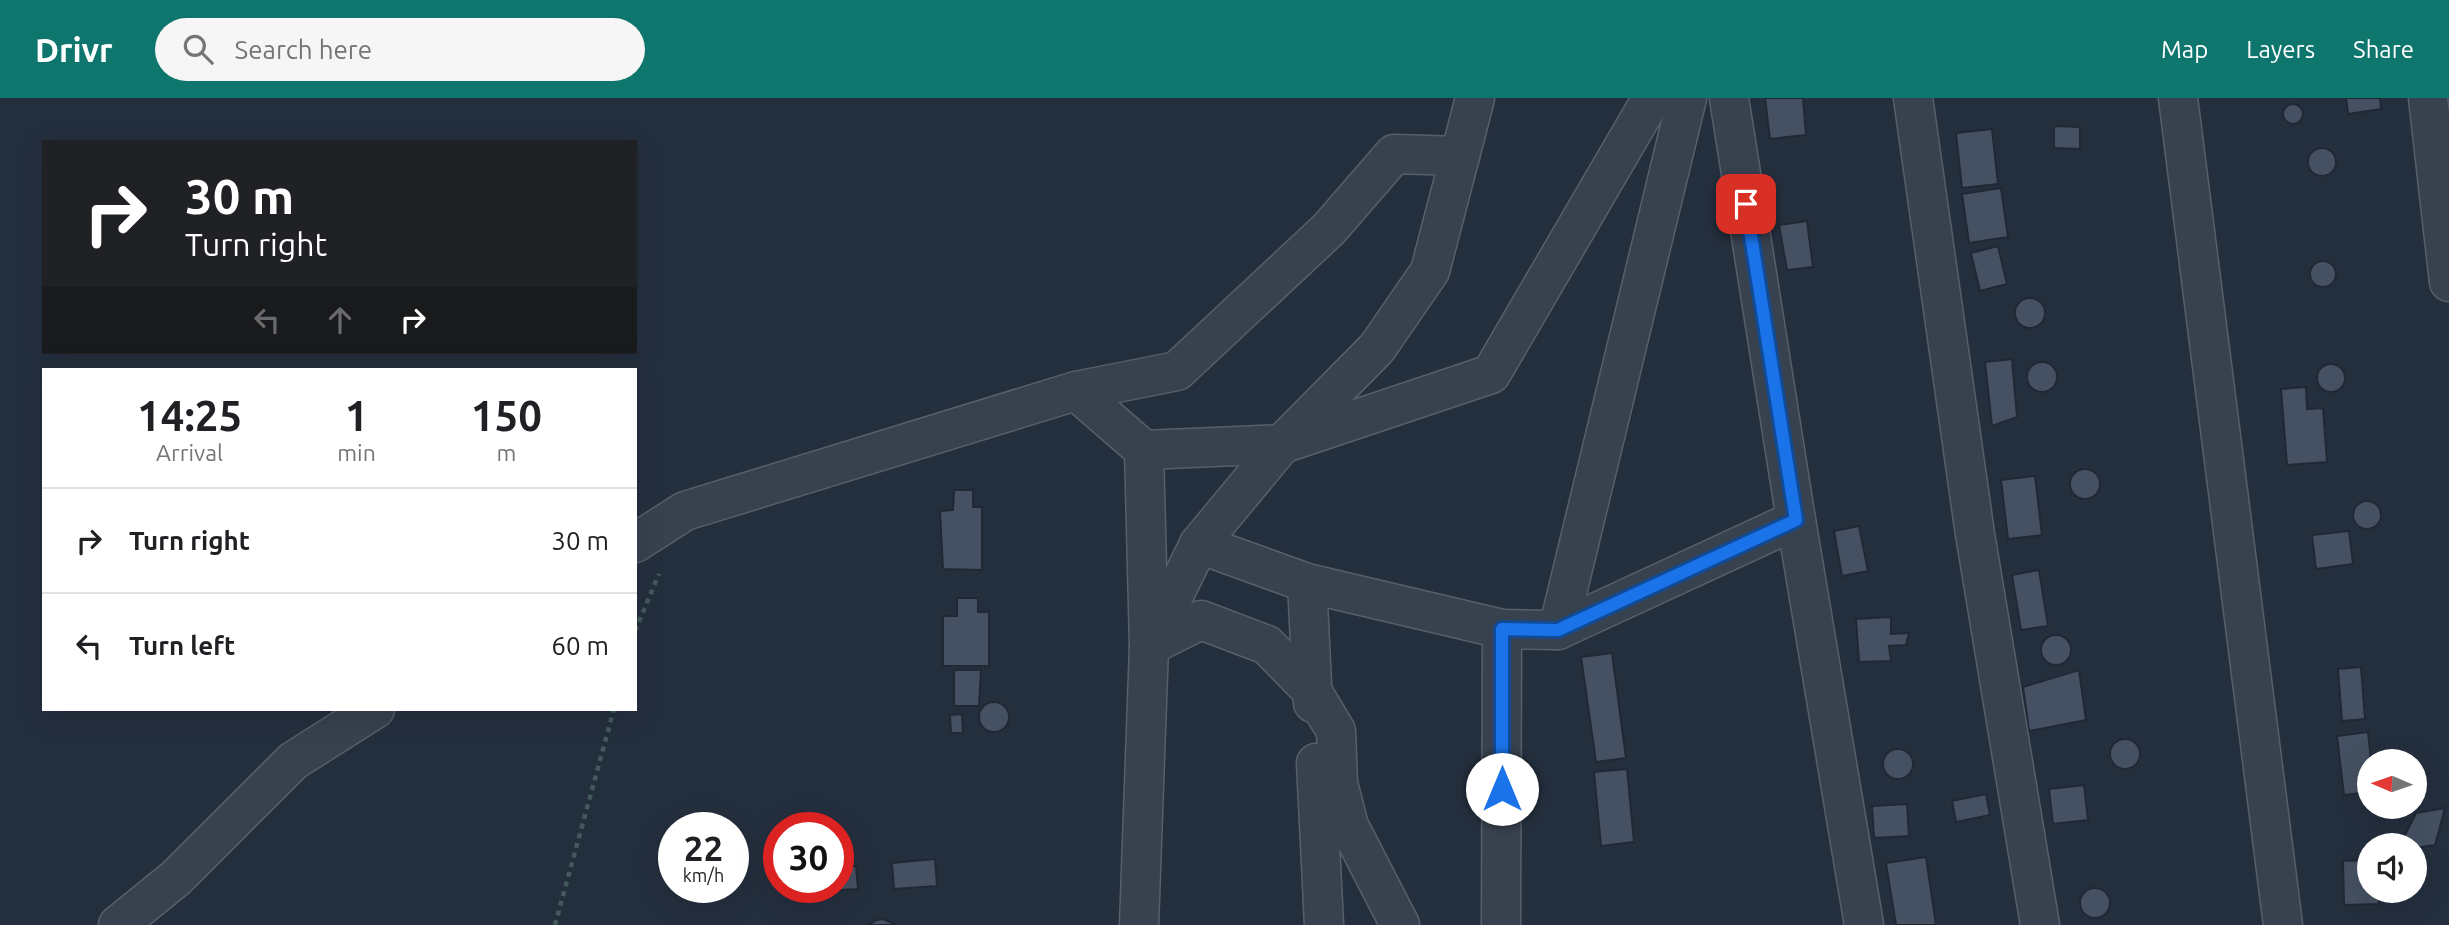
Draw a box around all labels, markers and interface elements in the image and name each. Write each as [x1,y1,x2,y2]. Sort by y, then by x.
search box [155,18,645,81]
icon: search [179,30,217,68]
text: Drivr [35,31,113,68]
text: Search here [235,35,372,64]
text: Map [2161,36,2208,63]
text: Layers [2246,36,2315,63]
text: Share [2353,36,2414,63]
icon: right [70,168,161,259]
text: 30 m [185,168,294,223]
pin [1716,174,1776,234]
icon: arrive [1727,185,1765,223]
text: Turn right [185,226,327,262]
icon: left [248,301,286,339]
icon: ahead [321,301,359,339]
icon: right [394,301,432,339]
text: 14:25 [137,392,242,439]
text: 1 [345,392,368,439]
text: 150 [471,392,542,439]
text: Arrival [156,440,223,465]
text: min [337,440,376,465]
text: m [496,440,516,465]
icon: right [70,522,108,560]
text: Turn right [129,526,250,555]
text: 30 m [551,526,609,555]
icon: left [70,627,108,665]
text: Turn left [129,631,235,660]
text: 60 m [551,631,609,660]
north arrow [2357,749,2427,819]
map controls [2357,749,2427,903]
position arrow [1465,752,1539,826]
speed limit sign: 30 [763,812,854,903]
text: 22 [684,828,723,868]
button: sound [2357,833,2427,903]
text: km/h [683,865,724,885]

